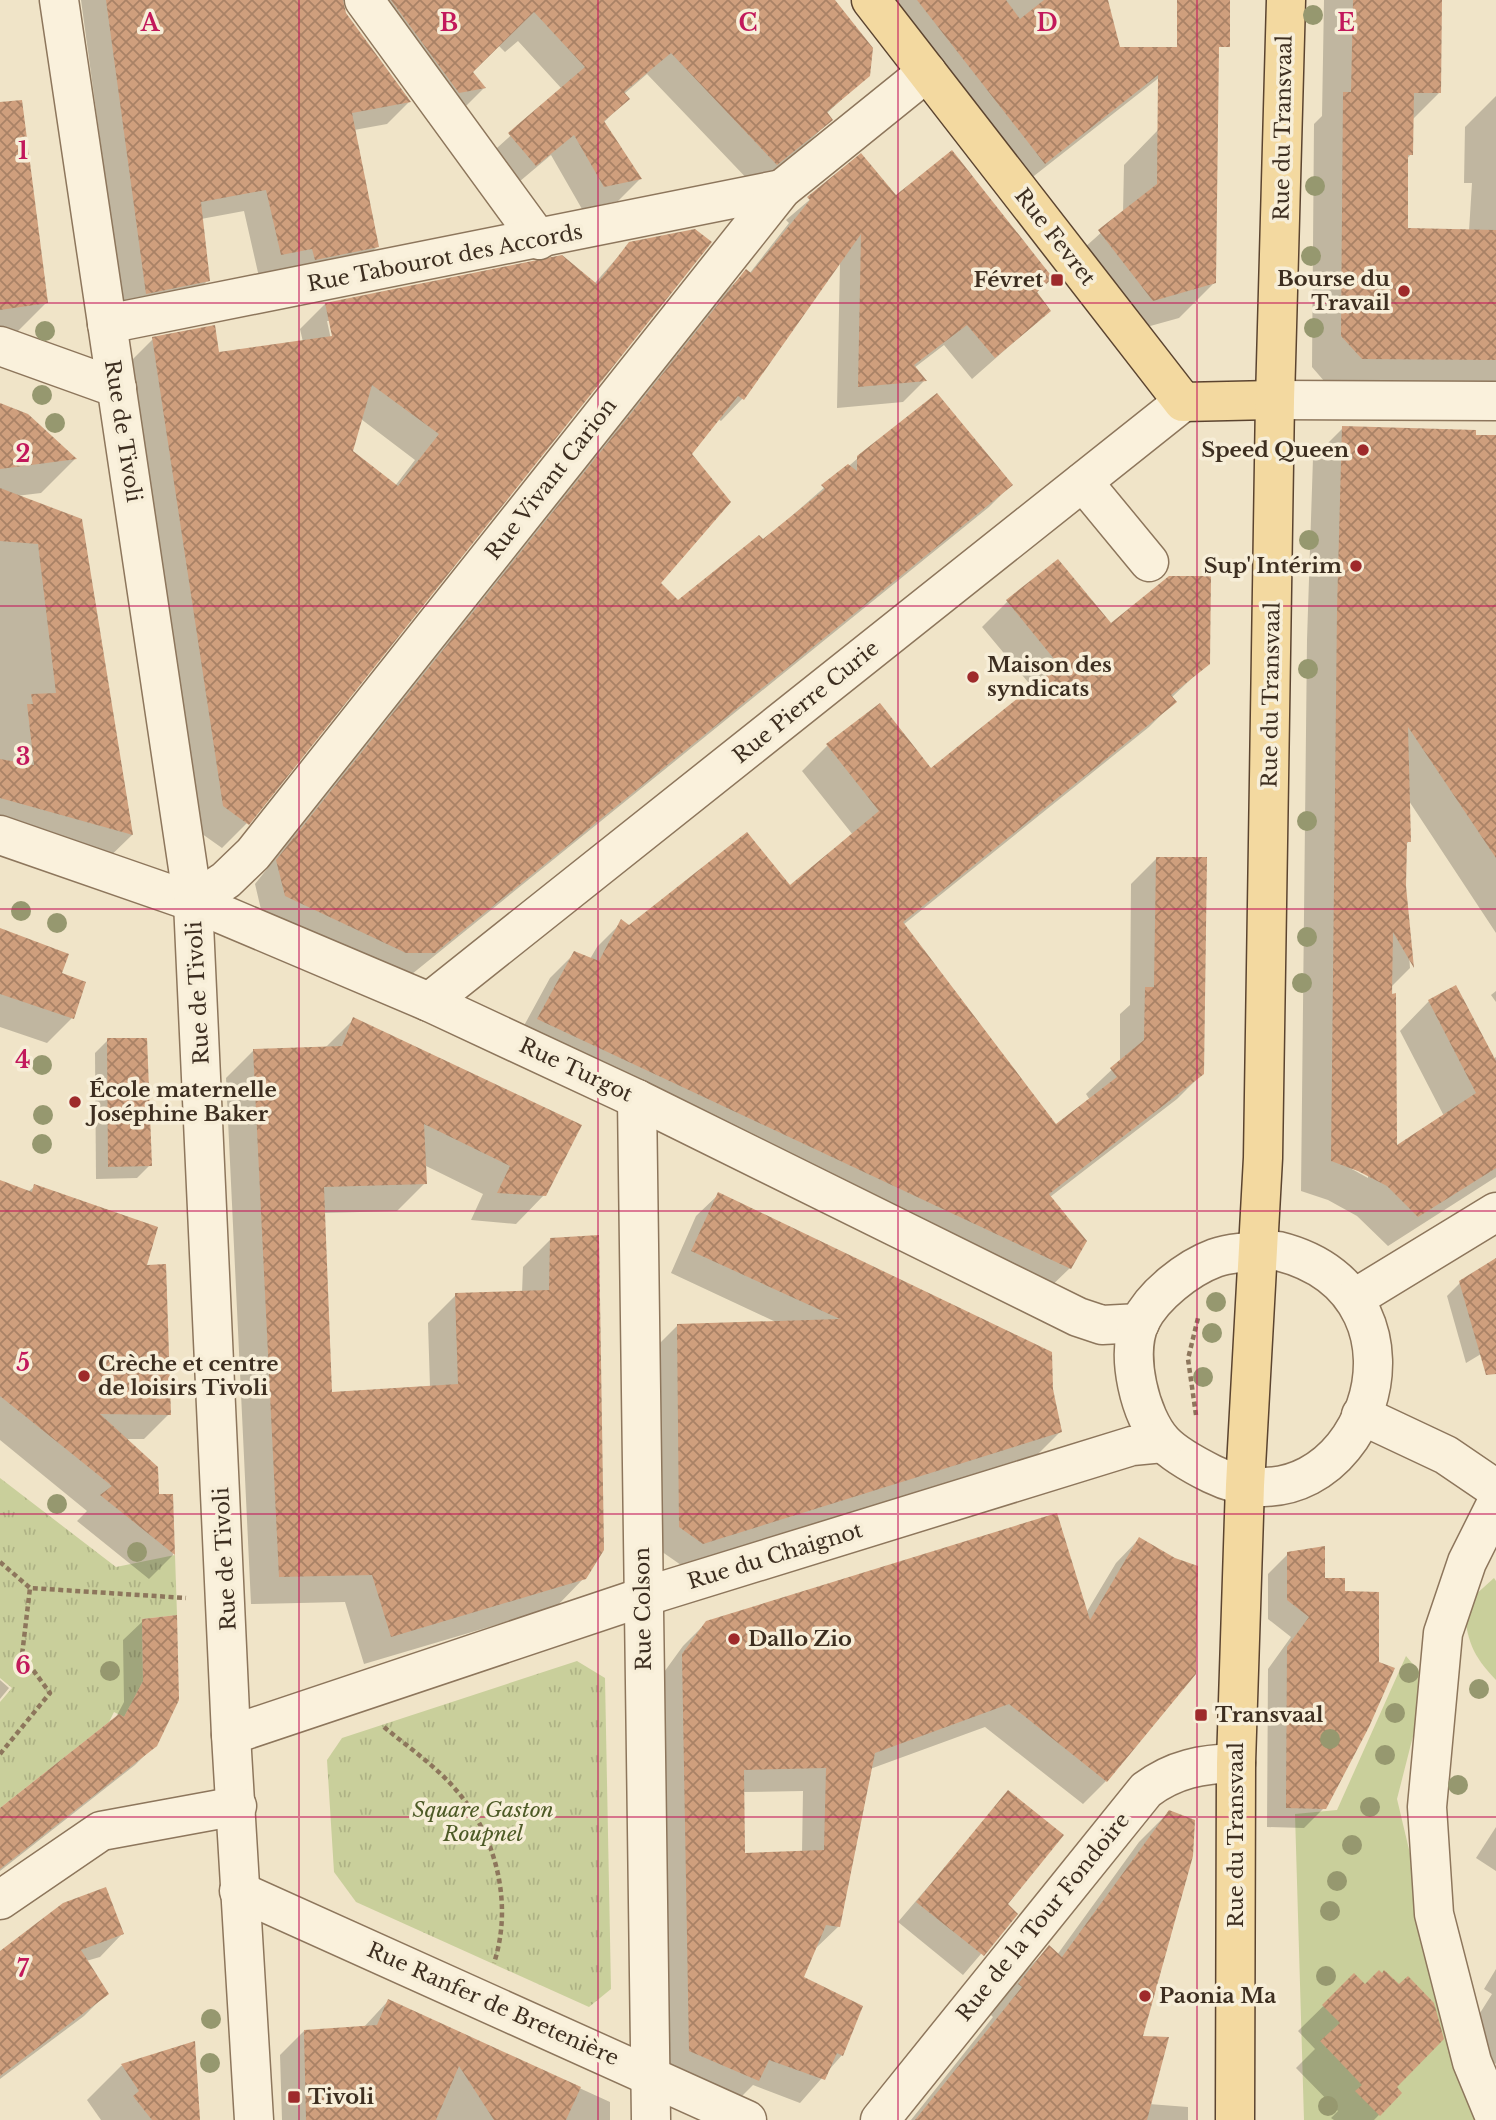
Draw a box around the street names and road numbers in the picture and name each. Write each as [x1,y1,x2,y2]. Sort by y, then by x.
street label: Rue du Transvaal [1268,35,1298,221]
street label: Rue Fevret [1009,183,1101,291]
street label: Rue Tabourot des Accords [305,219,585,297]
street label: Rue de Tivoli [99,358,147,504]
street label: Rue Vivant Carion [480,393,622,565]
street label: Rue du Transvaal [1256,602,1286,788]
street label: Rue Pierre Curie [728,635,884,769]
street label: Rue de Tivoli [181,921,215,1065]
street label: Rue Turgot [515,1032,637,1108]
street label: Rue de Tivoli [208,1487,242,1631]
street label: Rue du Chaignot [684,1517,866,1595]
street label: Rue Colson [629,1547,657,1671]
street label: Rue du Transvaal [1223,1742,1249,1928]
street label: Rue de la Tour Fondoire [951,1808,1135,2026]
street label: Rue Ranfer de Bretenière [363,1937,623,2071]

